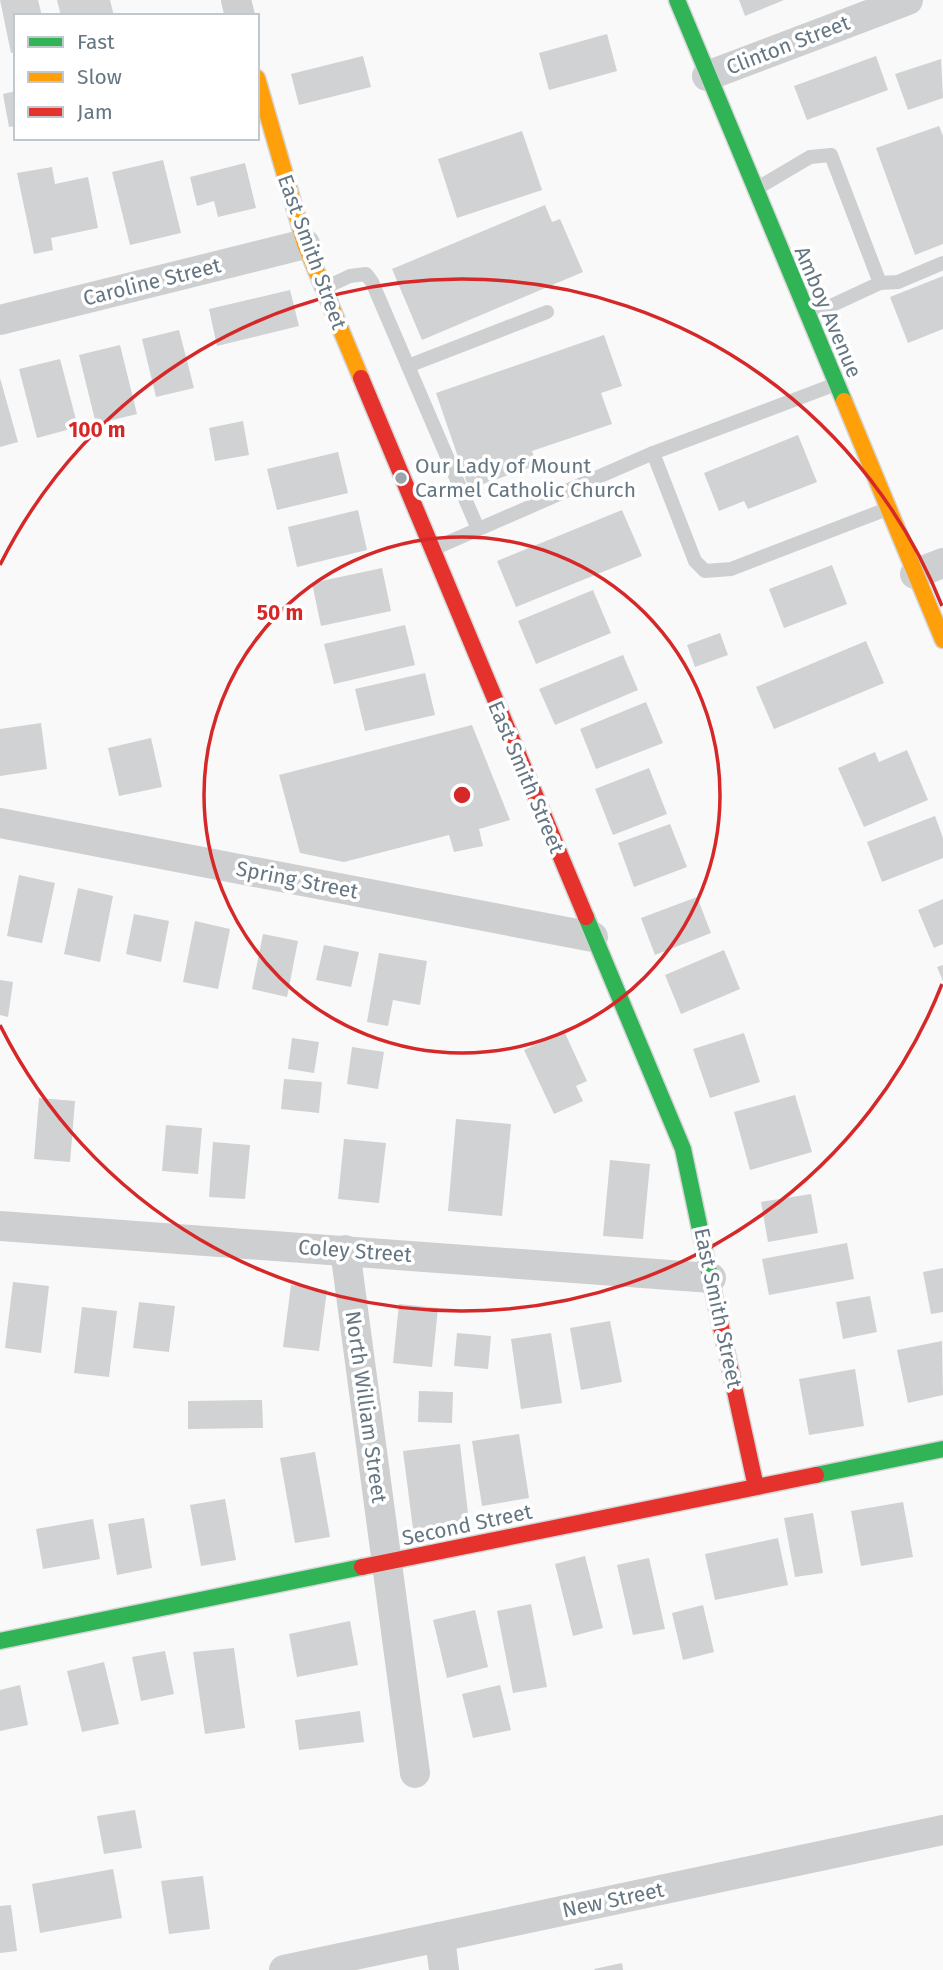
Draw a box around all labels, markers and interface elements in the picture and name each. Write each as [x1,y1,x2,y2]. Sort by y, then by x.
street label: Clinton Street [723,9,854,80]
legend [14,14,259,140]
text: Fast [77,29,115,55]
text: Slow [77,64,122,90]
text: Jam [77,99,113,125]
street label: East Smith Street [272,171,352,333]
street label: Amboy Avenue [789,242,867,382]
street label: Caroline Street [80,252,224,312]
text: 100 m [68,417,126,443]
place label: Our Lady of Mount Carmel Catholic Church [415,453,636,503]
marker: Our Lady of Mount Carmel Catholic Church [393,470,409,486]
text: 50 m [257,600,303,626]
street label: East Smith Street [482,697,570,857]
centre of rings [450,783,474,807]
street label: Spring Street [234,855,361,905]
street label: East Smith Street [688,1226,748,1391]
street label: Coley Street [297,1234,413,1268]
street label: North William Street [340,1309,392,1505]
street label: Second Street [400,1498,535,1551]
street label: New Street [560,1876,667,1923]

